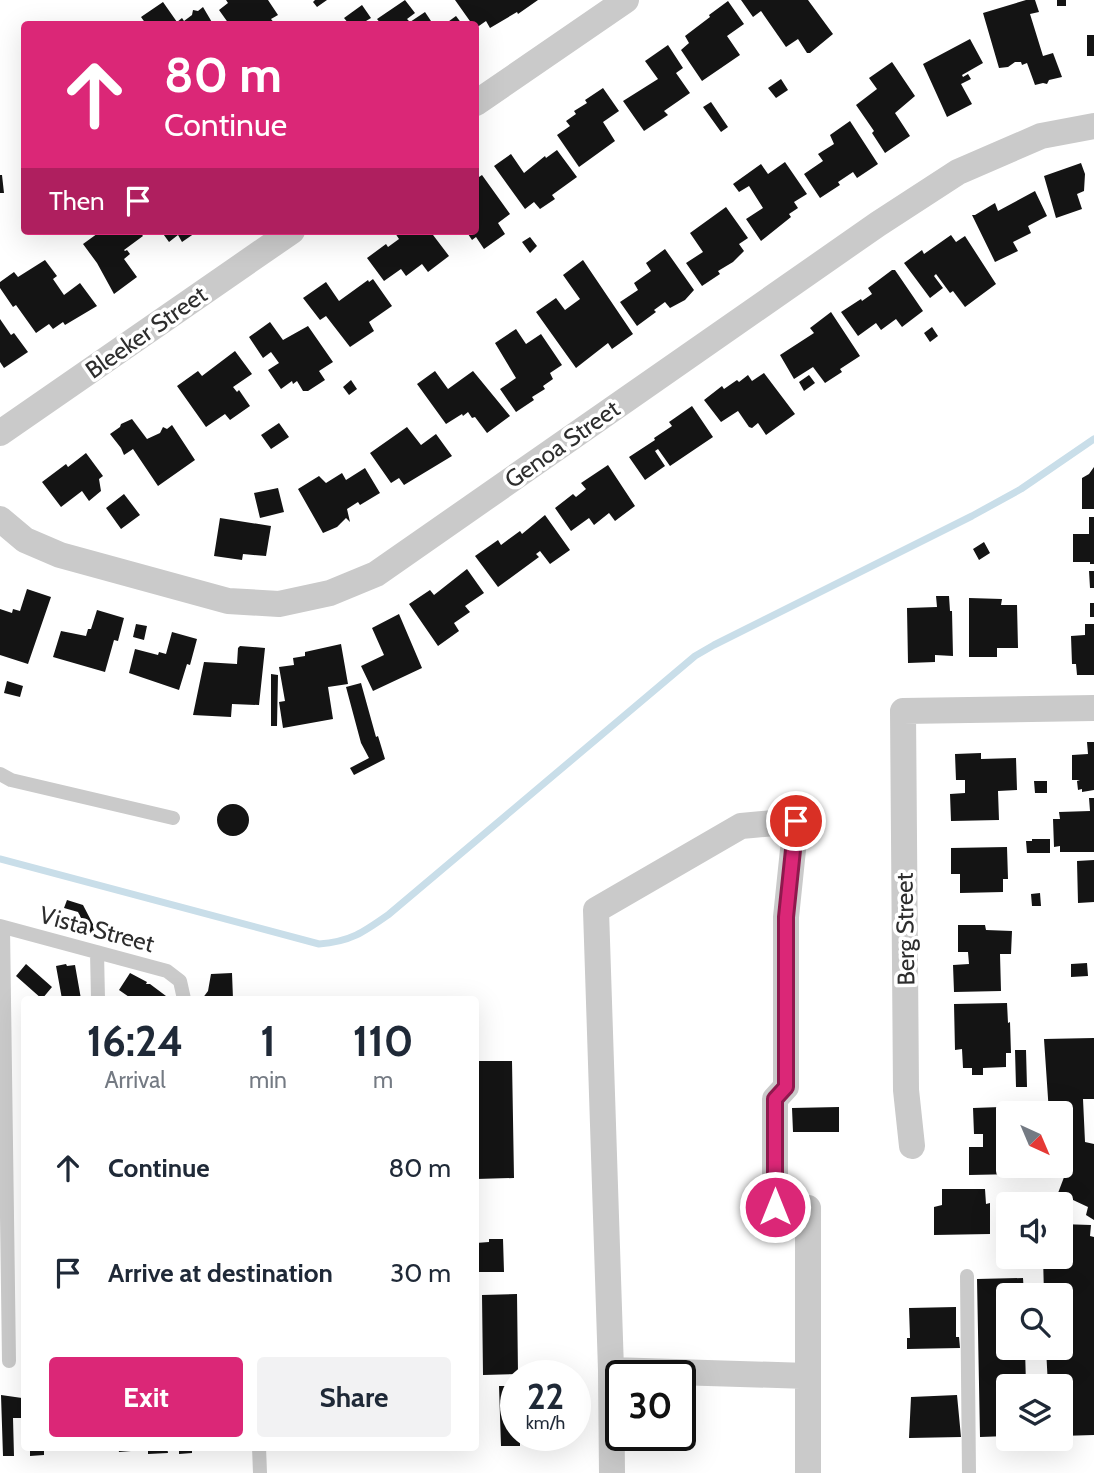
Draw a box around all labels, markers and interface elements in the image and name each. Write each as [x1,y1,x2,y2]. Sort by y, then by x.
text: 80 m [164,45,282,104]
icon: ahead [49,49,140,140]
text: Continue [164,105,287,144]
icon: arrive [119,182,157,220]
text: Then [49,185,105,217]
street label: Bleeker Street [80,280,212,384]
street label: Genoa Street [499,394,625,494]
pin [766,791,826,851]
icon: arrive [777,802,815,840]
street label: Berg Street [890,872,920,986]
street label: Vista Street [37,900,157,958]
text: 16:24 [87,1015,183,1067]
text: 1 [260,1015,276,1067]
text: 110 [353,1015,413,1067]
text: Arrival [104,1066,166,1094]
text: min [249,1066,287,1094]
text: m [373,1066,393,1094]
north arrow [996,1101,1073,1178]
map controls [996,1101,1073,1451]
icon: ahead [49,1149,87,1187]
text: Continue [108,1152,210,1184]
text: 80 m [388,1152,451,1184]
position arrow [738,1170,812,1244]
button: sound [996,1192,1073,1269]
icon: arrive [49,1254,87,1292]
text: Arrive at destination [108,1257,333,1289]
text: 30 m [390,1257,451,1289]
button: search [996,1283,1073,1360]
button: Exit [49,1357,243,1437]
button: Share [257,1357,451,1437]
speed limit sign: 30 [605,1360,696,1451]
button: layers [996,1374,1073,1451]
text: 22 [527,1375,564,1418]
text: km/h [526,1412,565,1434]

